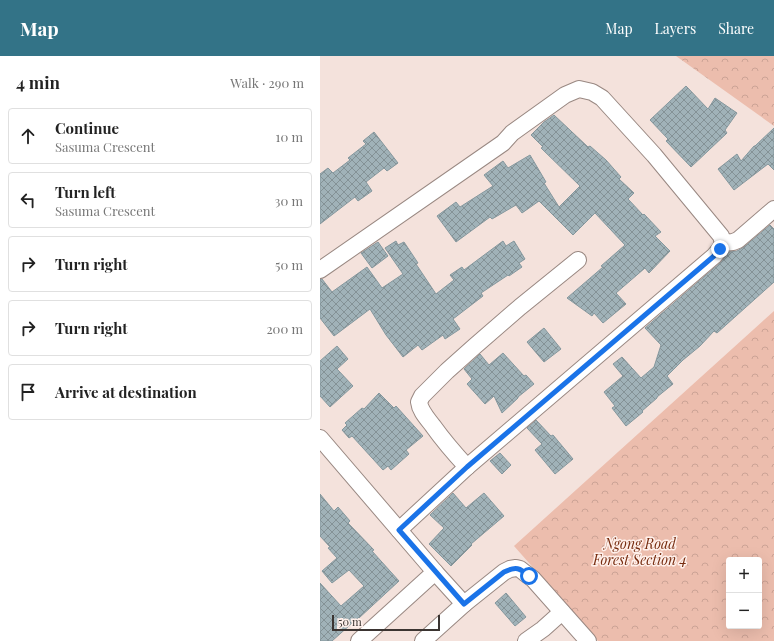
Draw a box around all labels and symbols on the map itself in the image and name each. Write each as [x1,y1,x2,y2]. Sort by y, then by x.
route end [711,240,729,258]
park label: Ngong Road Forest Section 4 [592,534,687,569]
route start [520,567,538,585]
scale bar [332,613,440,632]

